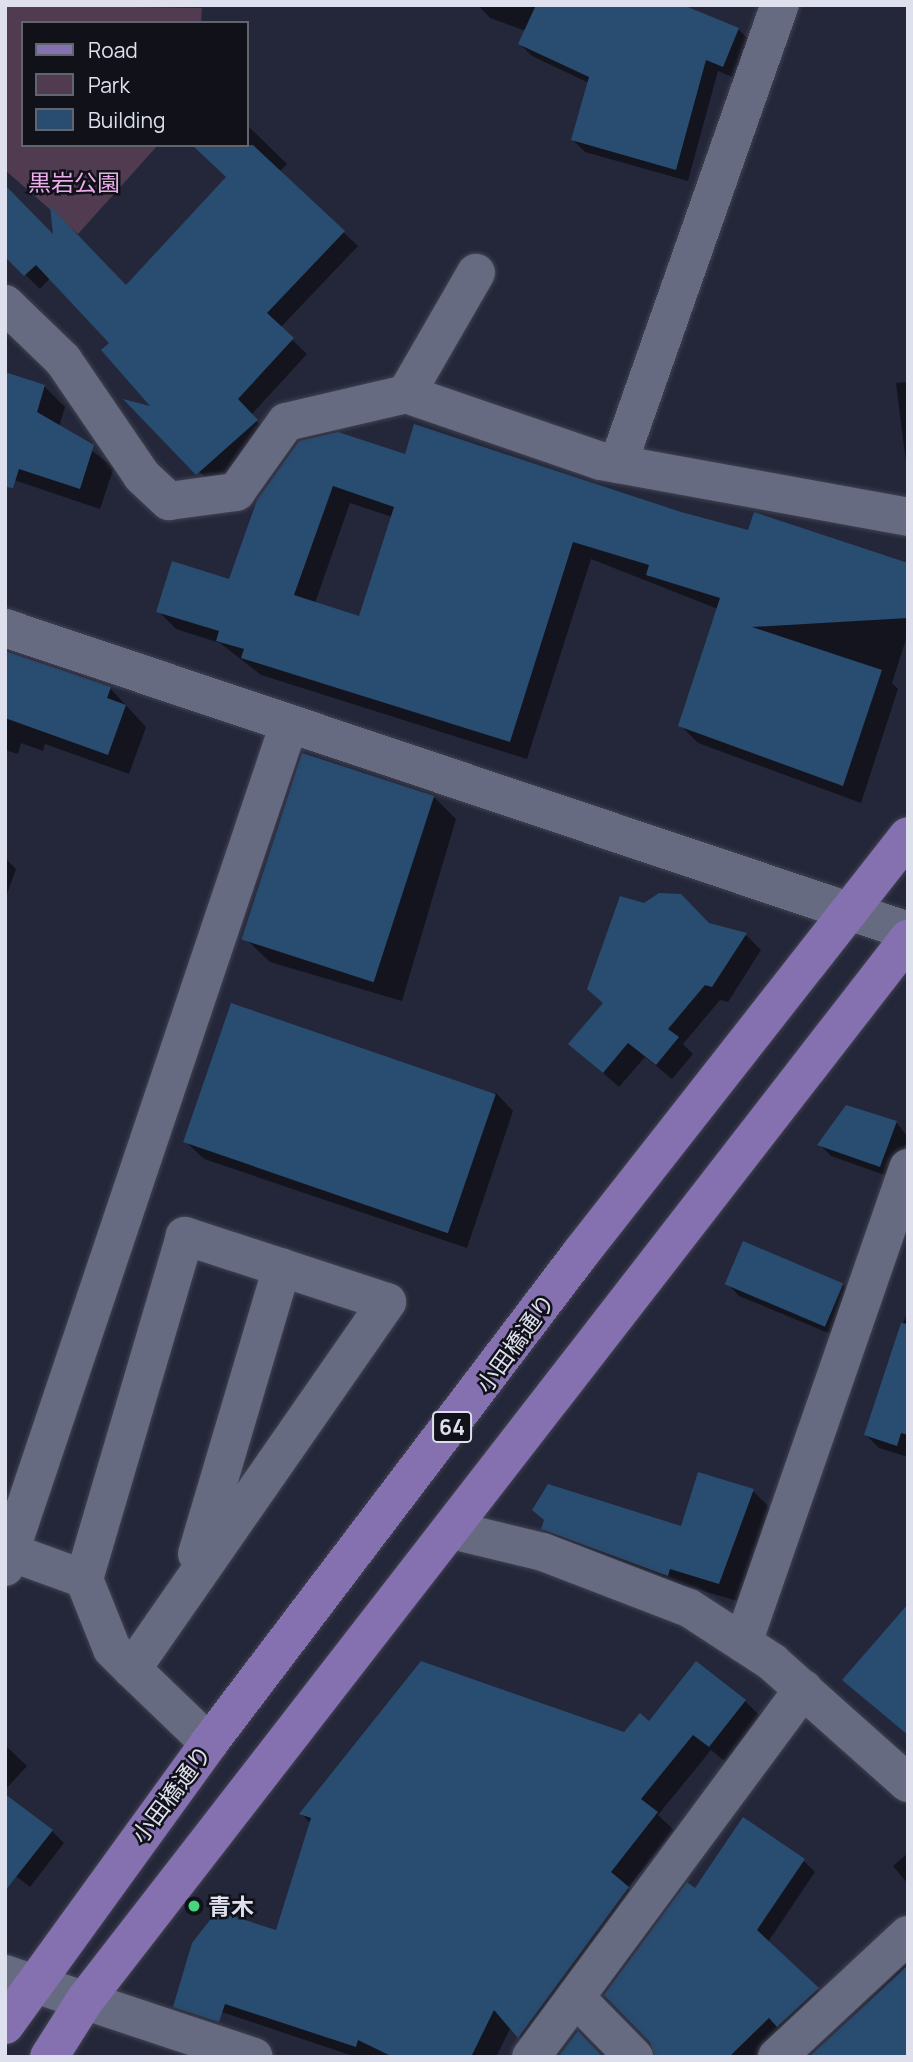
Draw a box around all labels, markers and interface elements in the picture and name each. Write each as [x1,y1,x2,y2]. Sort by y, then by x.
legend [21,21,248,147]
text: Road [88,36,138,64]
text: Park [88,71,130,99]
text: Building [88,106,165,134]
park label: 黒岩公園 [28,168,120,196]
street label: 小田橋通り [470,1288,560,1398]
road number: 64 [431,1410,473,1444]
street label: 小田橋通り [125,1740,217,1848]
place label: 青木 [208,1892,254,1920]
marker: 青木 [186,1898,202,1914]

